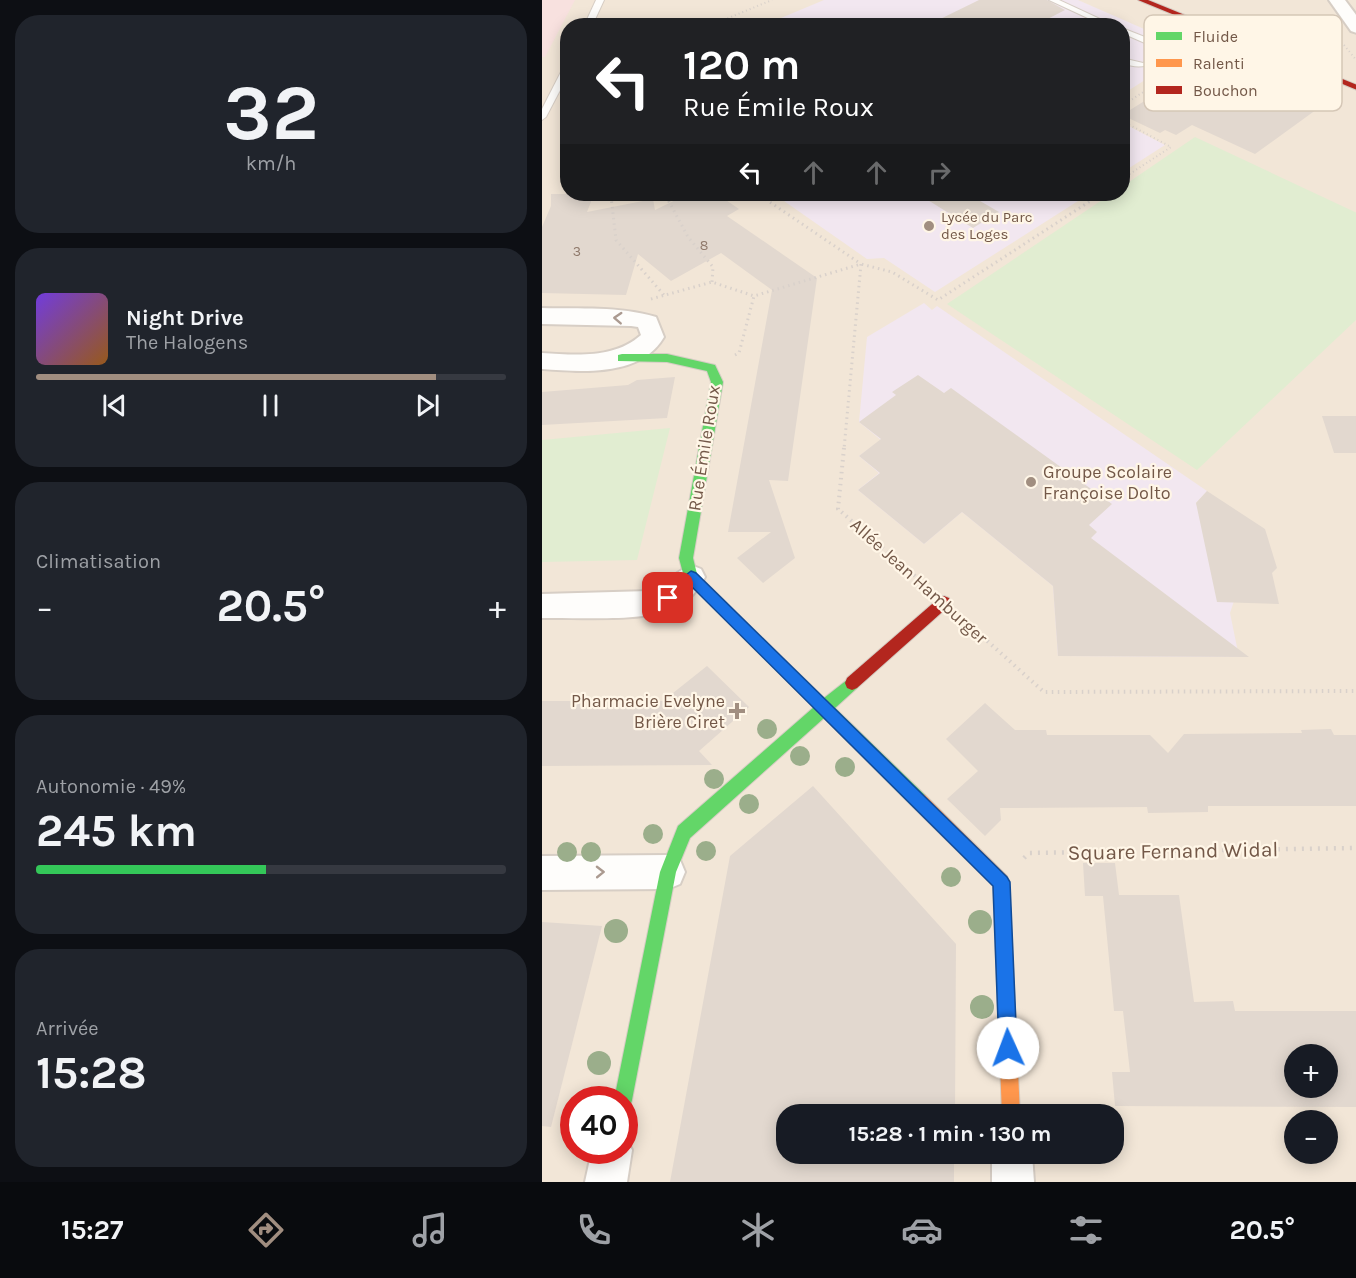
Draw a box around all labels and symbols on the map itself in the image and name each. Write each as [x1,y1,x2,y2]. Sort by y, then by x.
legend [1144,15,1342,111]
text: Fluide [1193,27,1238,46]
text: Ralenti [1193,54,1245,73]
text: Bouchon [1193,81,1258,100]
place label: Lycée du Parc des Loges [941,208,1033,243]
marker: Lycée du Parc des Loges [922,219,936,233]
house number: 8 [700,237,708,254]
house number: 3 [573,243,581,260]
one-way arrow [614,311,623,324]
street label: Rue Émile Roux [682,383,725,513]
place label: Groupe Scolaire Françoise Dolto [1043,461,1172,504]
marker: Groupe Scolaire Françoise Dolto [1024,475,1038,489]
street label: Allée Jean Hamburger [846,514,993,649]
pin [642,572,693,623]
place label: Pharmacie Evelyne Brière Ciret [571,690,725,733]
marker: Pharmacie Evelyne Brière Ciret [730,704,744,718]
street label: Square Fernand Widal [1067,837,1279,865]
one-way arrow [596,866,605,878]
position arrow [976,1016,1040,1080]
speed limit sign: 40 [560,1086,638,1164]

